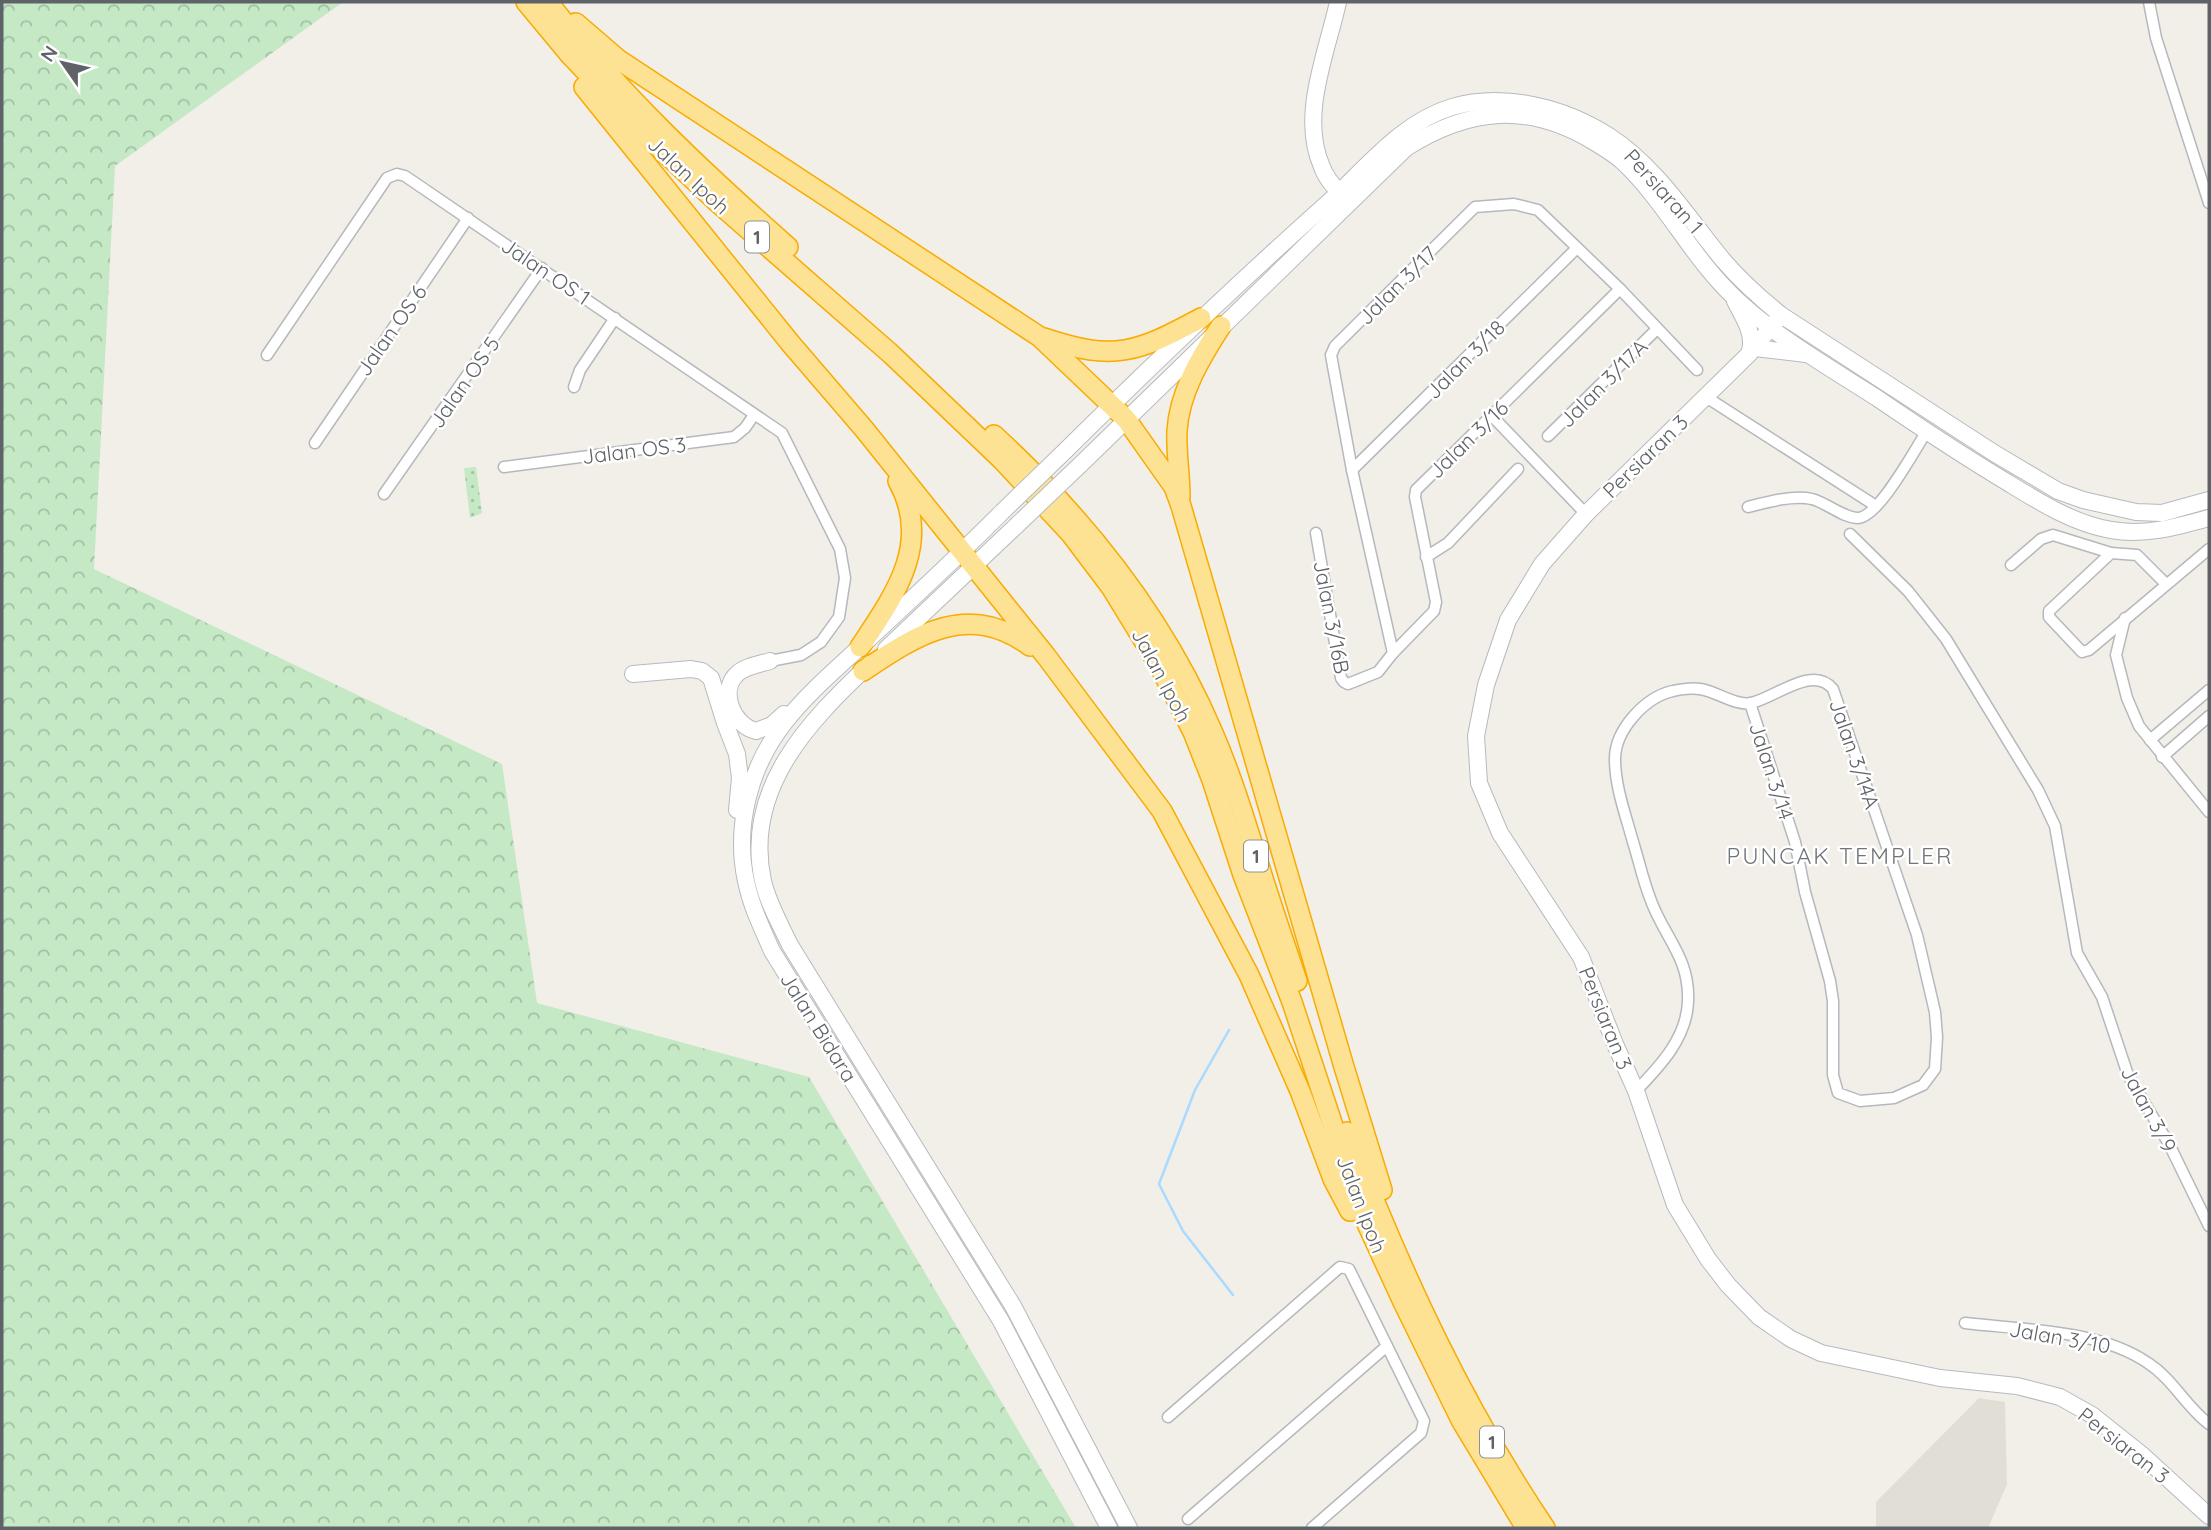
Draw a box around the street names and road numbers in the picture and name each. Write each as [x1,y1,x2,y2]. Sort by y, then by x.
street label: Jalan Ipoh [643,130,735,220]
street label: Persiaran 1 [1619,143,1709,239]
road number: 1 [745,221,769,252]
street label: Jalan OS 1 [497,232,595,310]
street label: Jalan 3/17 [1352,240,1442,330]
street label: Jalan OS 6 [350,279,432,381]
street label: Jalan 3/18 [1420,314,1510,404]
street label: Jalan OS 5 [423,331,505,433]
street label: Jalan 3/17A [1553,333,1653,433]
street label: Jalan 3/16 [1423,394,1513,484]
street label: Persiaran 3 [1597,409,1693,503]
street label: Jalan OS 3 [580,431,688,469]
street label: Jalan 3/16B [1308,558,1356,676]
street label: Jalan Ipoh [1126,624,1198,726]
street label: Jalan 3/14A [1824,696,1886,812]
street label: Jalan 3/14 [1744,719,1800,823]
road number: 1 [1244,841,1268,872]
street label: Persiaran 3 [1574,963,1638,1073]
street label: Jalan Bidara [775,967,863,1087]
street label: Jalan 3/9 [2115,1061,2183,1157]
street label: Jalan Ipoh [1331,1151,1393,1257]
street label: Jalan 3/10 [2007,1315,2113,1359]
street label: Persiaran 3 [2073,1401,2175,1489]
road number: 1 [1480,1426,1504,1458]

